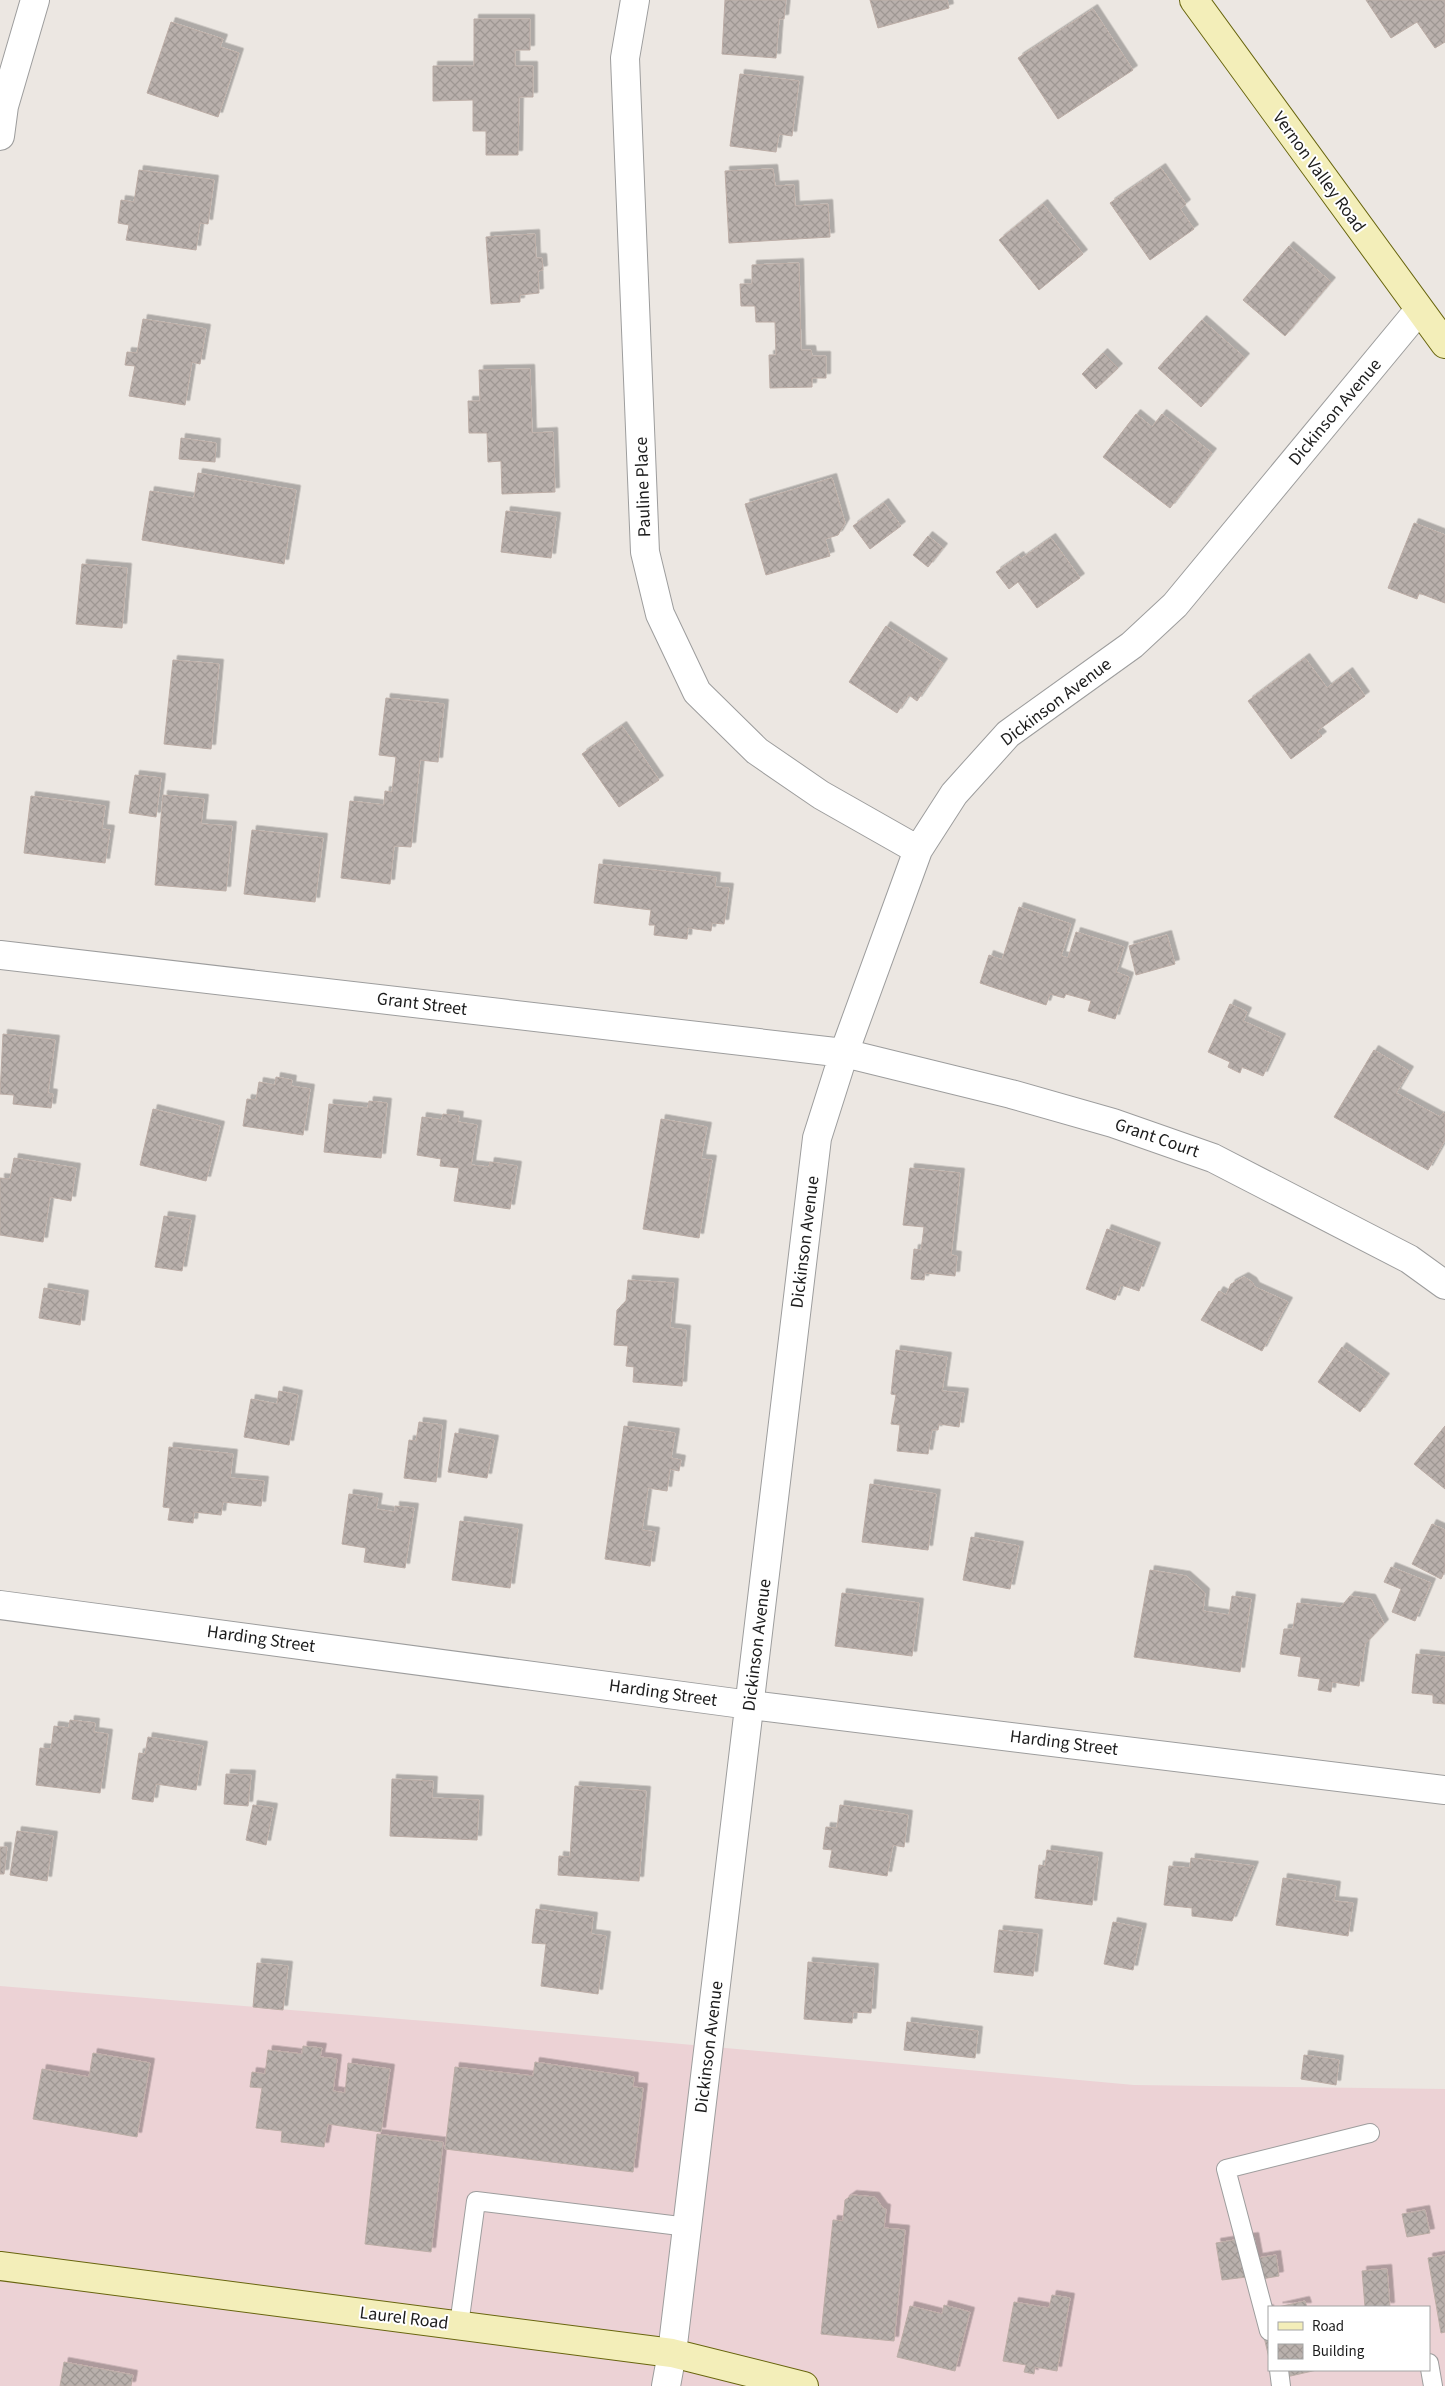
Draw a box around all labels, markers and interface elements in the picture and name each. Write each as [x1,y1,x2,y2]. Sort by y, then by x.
street label: Vernon Valley Road [1267,106,1371,238]
street label: Dickinson Avenue [1283,353,1387,471]
street label: Pauline Place [629,436,657,538]
street label: Dickinson Avenue [995,652,1117,752]
street label: Grant Street [376,986,468,1022]
street label: Grant Court [1111,1112,1203,1164]
street label: Dickinson Avenue [784,1174,826,1310]
street label: Dickinson Avenue [736,1577,778,1713]
street label: Harding Street [205,1619,317,1659]
street label: Harding Street [607,1673,719,1713]
street label: Harding Street [1008,1724,1120,1762]
street label: Dickinson Avenue [688,1979,730,2115]
street label: Laurel Road [358,2300,450,2336]
legend [1268,2306,1430,2371]
text: Road [1312,2316,1344,2337]
text: Building [1312,2341,1365,2362]

